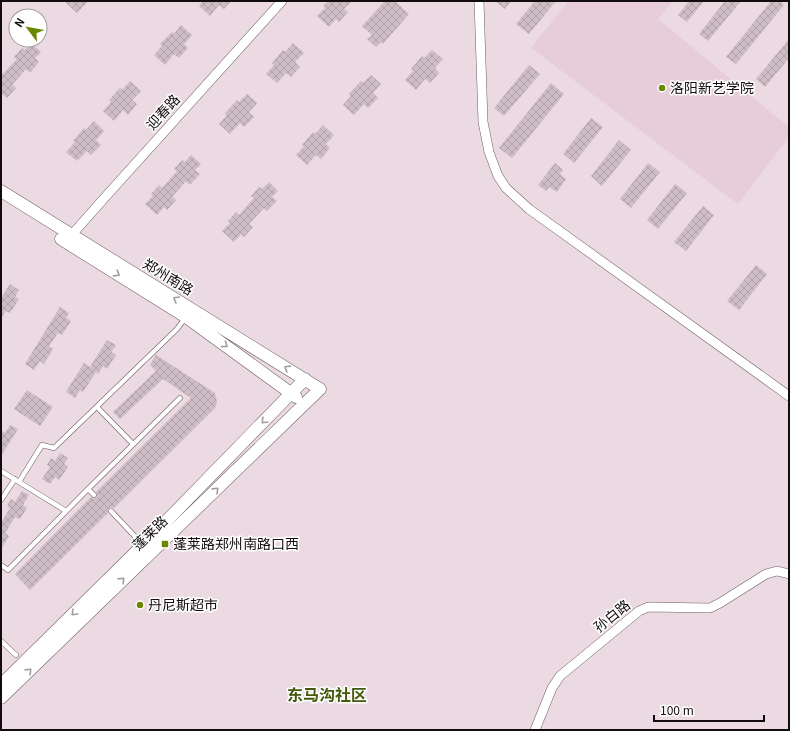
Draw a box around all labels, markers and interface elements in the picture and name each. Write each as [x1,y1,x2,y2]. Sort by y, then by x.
north arrow [8,8,48,48]
text: N [10,14,28,30]
place label: 洛阳新艺学院 [670,77,754,97]
marker: 洛阳新艺学院 [657,83,667,93]
street label: 迎春路 [141,89,184,134]
street label: 郑州南路 [139,253,198,299]
one-way arrow [113,269,120,276]
one-way arrow [173,297,180,304]
one-way arrow [221,341,228,348]
one-way arrow [284,365,291,372]
one-way arrow [261,416,269,424]
one-way arrow [211,487,219,495]
street label: 蓬莱路 [127,510,171,554]
place label: 蓬莱路郑州南路口西 [173,533,299,553]
marker: 蓬莱路郑州南路口西 [160,539,170,549]
one-way arrow [117,577,125,585]
place label: 丹尼斯超市 [148,594,218,614]
street label: 孙白路 [589,594,634,636]
marker: 丹尼斯超市 [135,600,145,610]
one-way arrow [71,608,79,616]
one-way arrow [24,668,32,676]
district label: 东马沟社区 [287,682,367,706]
scale bar [654,697,764,723]
text: 100 m [660,701,694,718]

